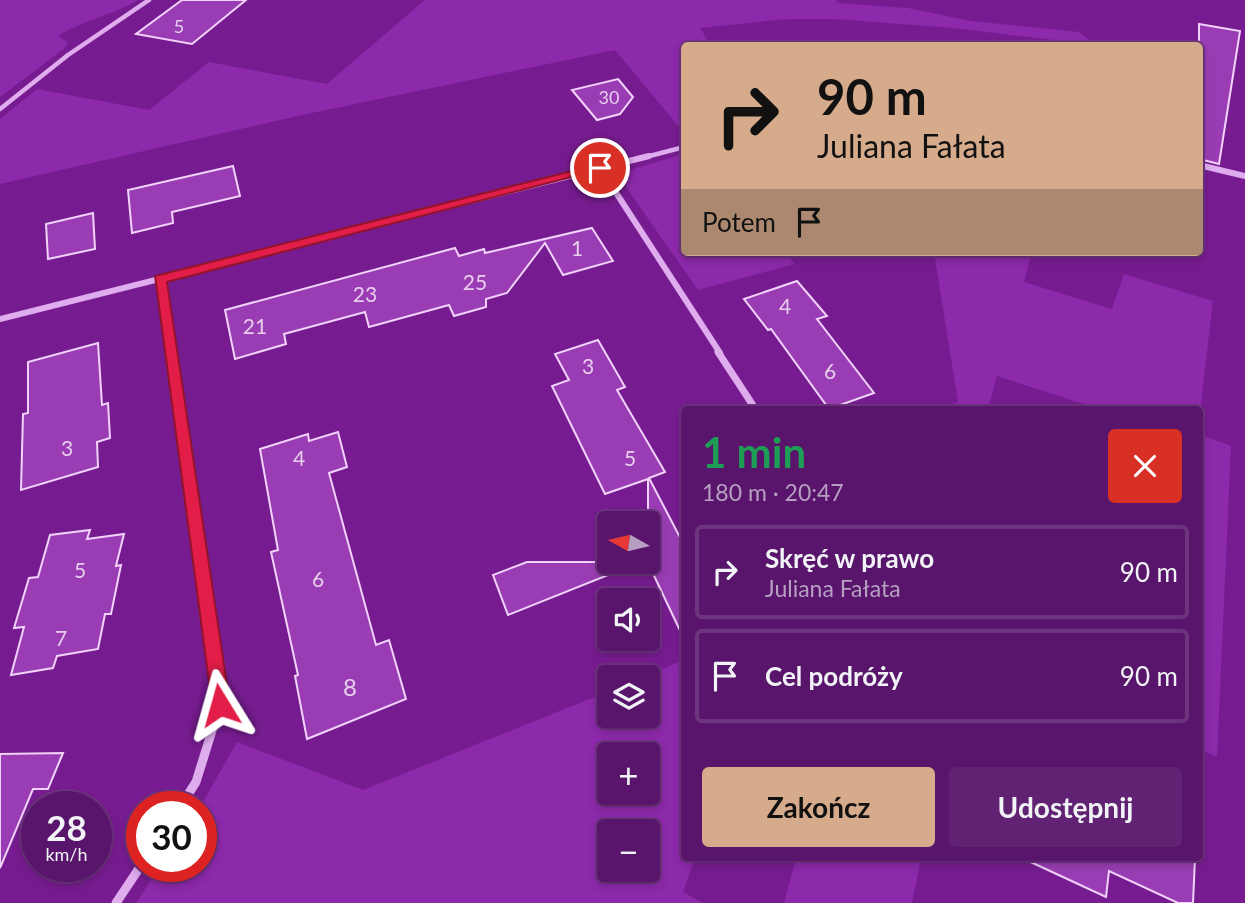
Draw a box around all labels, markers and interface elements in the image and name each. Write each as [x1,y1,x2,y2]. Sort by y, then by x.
house number: 5 [174,15,184,37]
text: 90 m [817,67,927,125]
icon: right [702,70,793,161]
house number: 30 [599,86,619,108]
text: Juliana Fałata [817,126,1006,165]
pin [570,138,630,198]
icon: arrive [581,149,619,187]
icon: arrive [790,203,828,241]
text: Potem [702,206,776,238]
house number: 1 [571,235,583,260]
house number: 25 [463,269,487,294]
house number: 23 [353,281,377,306]
house number: 4 [779,293,791,318]
house number: 21 [243,313,267,338]
house number: 3 [582,353,594,378]
house number: 6 [824,358,836,383]
text: 1 min [702,427,806,477]
button: close [1108,429,1182,503]
house number: 3 [61,435,73,460]
house number: 4 [293,445,305,470]
house number: 5 [624,445,636,470]
text: 180 m · 20:47 [702,478,844,506]
north arrow [597,511,660,574]
map controls [597,511,660,882]
text: Skręć w prawo [765,542,934,574]
icon: right [706,553,744,591]
text: 90 m [1120,556,1178,588]
house number: 5 [74,557,86,582]
house number: 6 [312,566,324,591]
text: Juliana Fałata [765,574,901,602]
button: sound [597,588,660,651]
house number: 7 [55,625,67,650]
icon: arrive [706,657,744,695]
text: Cel podróży [765,660,903,692]
text: 90 m [1120,660,1178,692]
button: layers [597,665,660,728]
position arrow [183,668,257,742]
house number: 8 [343,672,357,701]
button: + [597,742,660,805]
button: Zakończ [702,767,935,847]
button: Udostępnij [949,767,1182,847]
speed limit sign: 30 [126,791,217,882]
text: 28 [46,806,87,848]
button: − [597,819,660,882]
text: km/h [45,843,88,865]

